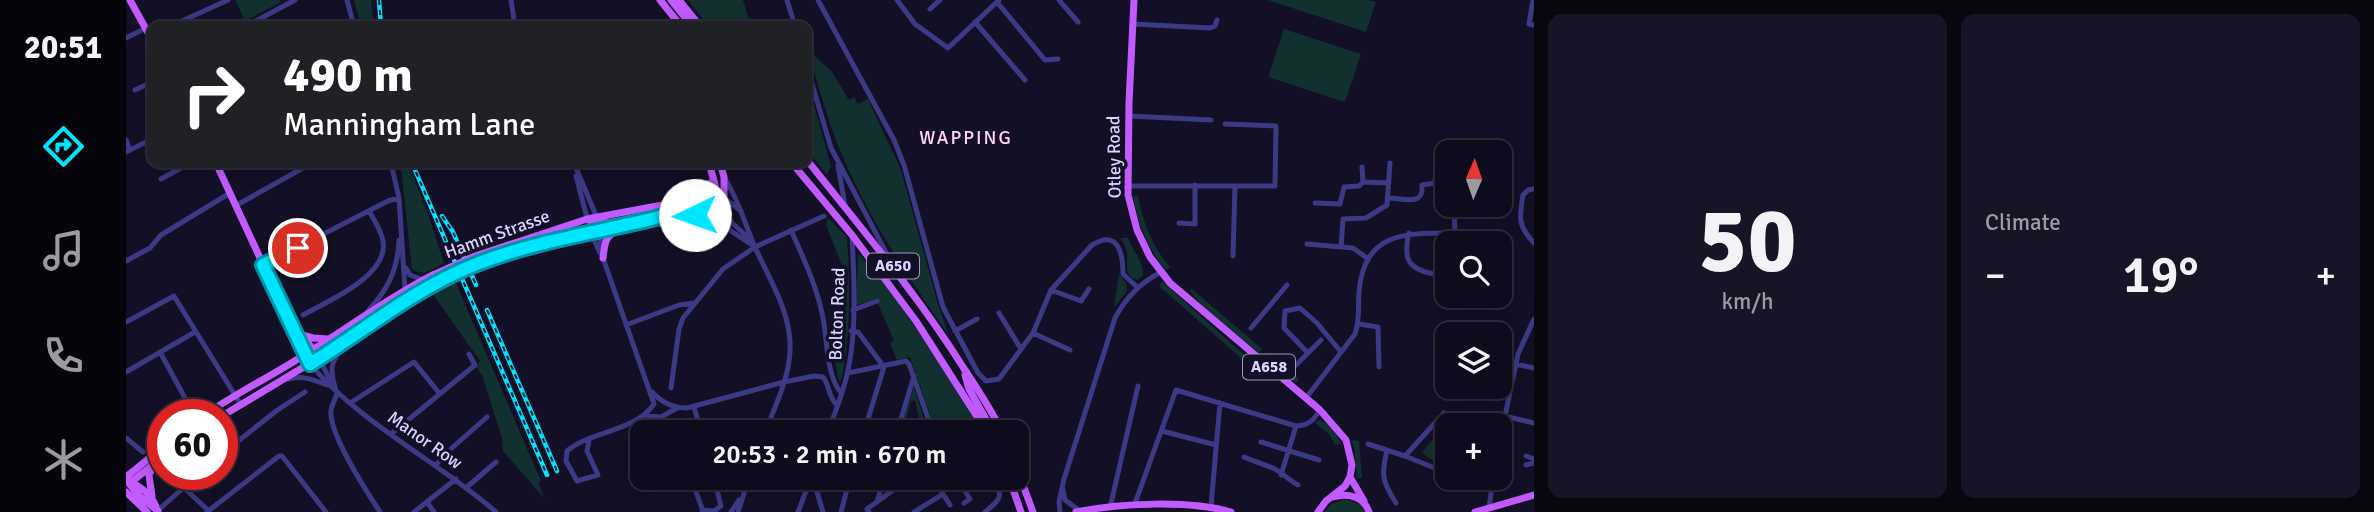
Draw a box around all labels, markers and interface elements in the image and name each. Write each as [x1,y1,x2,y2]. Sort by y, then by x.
text: 20:51 [24,28,102,67]
text: 490 m [283,45,413,105]
icon: right [168,49,259,140]
text: Manningham Lane [283,105,535,144]
street label: Otley Road [1102,115,1126,199]
icon: directions [39,122,88,171]
district label: WAPPING [919,126,1013,150]
north arrow [1435,140,1512,217]
map controls [1435,140,1512,490]
position arrow [658,178,732,252]
text: 50 [1698,185,1797,298]
street label: Hamm Strasse [441,205,553,263]
text: Climate [1985,208,2061,237]
pin [268,218,328,278]
icon: music [39,226,88,275]
icon: arrive [279,229,317,267]
button: search [1435,231,1512,308]
text: 19° [2122,243,2199,307]
text: − [1985,252,2006,299]
text: + [2315,252,2336,299]
road number: A650 [867,254,919,278]
street label: Bolton Road [824,267,850,361]
text: km/h [1721,287,1774,316]
button: layers [1435,322,1512,399]
icon: phone [39,331,88,380]
road number: A658 [1243,354,1295,380]
speed limit sign: 60 [147,399,238,490]
street label: Manor Row [383,406,467,474]
button: + [1435,413,1512,490]
icon: climate [39,435,88,484]
text: 20:53 · 2 min · 670 m [713,439,946,471]

